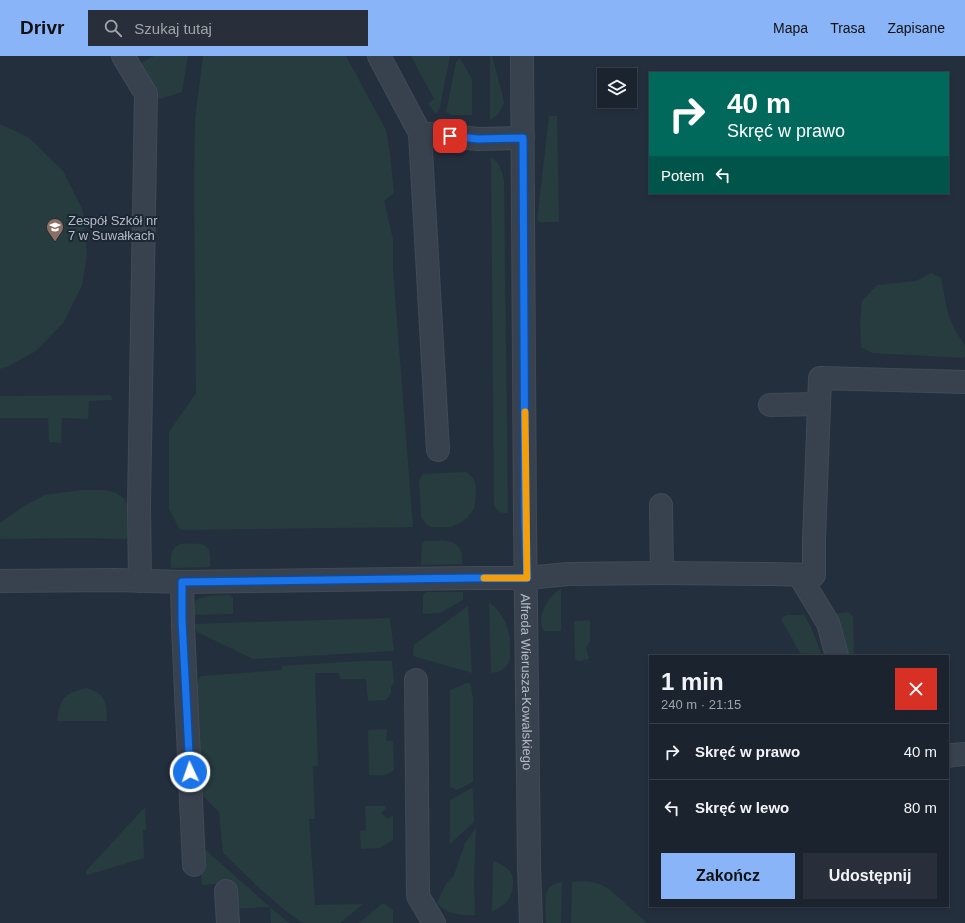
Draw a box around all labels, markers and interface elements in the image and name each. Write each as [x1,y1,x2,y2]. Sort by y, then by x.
search box [88,10,368,46]
text: Drivr [20,17,64,38]
icon: search [102,17,124,39]
text: Szukaj tutaj [134,20,212,37]
text: Mapa [773,20,808,36]
text: Trasa [830,20,865,36]
text: Zapisane [887,20,945,36]
map controls [597,68,637,108]
button: layers [597,68,637,108]
icon: right [661,88,713,140]
text: 40 m [727,88,791,119]
pin [433,119,467,153]
text: Skręć w prawo [727,121,845,141]
icon: arrive [439,125,461,147]
icon: left [712,164,734,186]
text: Potem [661,167,704,184]
place label: Zespół Szkół nr 7 w Suwałkach [68,213,158,243]
school or university icon: Zespół Szkół nr 7 w Suwałkach [45,217,65,242]
street label: Alfreda Wierusza-Kowalskiego [518,594,535,770]
text: 1 min [661,668,724,695]
button: close [895,668,937,710]
text: 240 m · 21:15 [661,697,741,712]
icon: right [661,741,683,763]
text: Skręć w prawo [695,743,800,760]
text: 40 m [904,743,937,760]
position arrow [169,751,211,793]
icon: left [661,797,683,819]
text: Skręć w lewo [695,799,789,816]
text: 80 m [904,799,937,816]
button: Zakończ [661,853,795,899]
button: Udostępnij [803,853,937,899]

